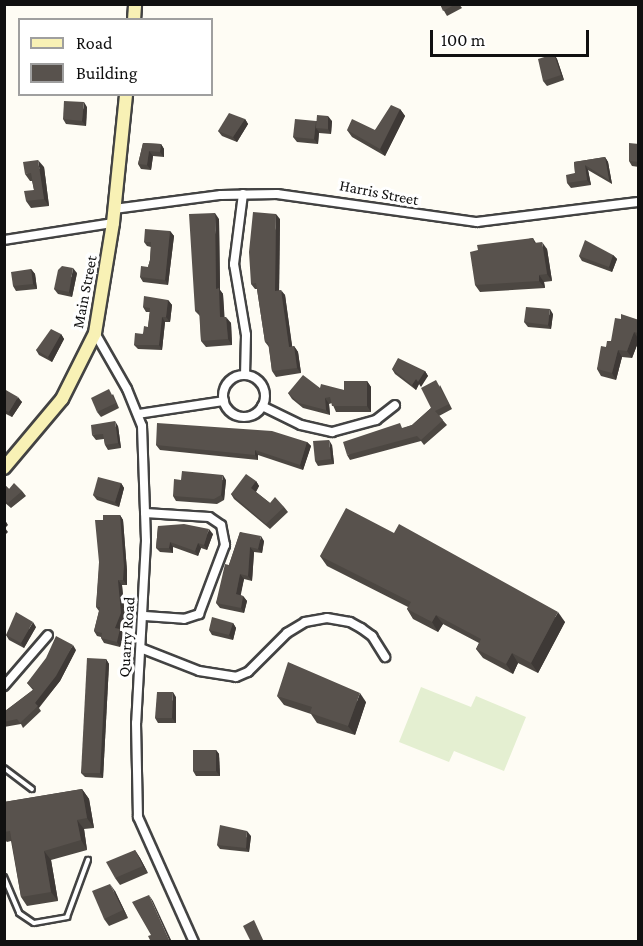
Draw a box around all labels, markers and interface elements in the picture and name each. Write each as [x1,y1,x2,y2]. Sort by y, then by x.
legend [18,18,213,96]
scale bar [433,18,592,56]
text: 100 m [441,30,485,50]
text: Road [76,33,113,53]
text: Building [76,63,137,83]
street label: Harris Street [338,176,420,210]
street label: Main Street [69,254,101,330]
street label: Quarry Road [115,596,139,678]

